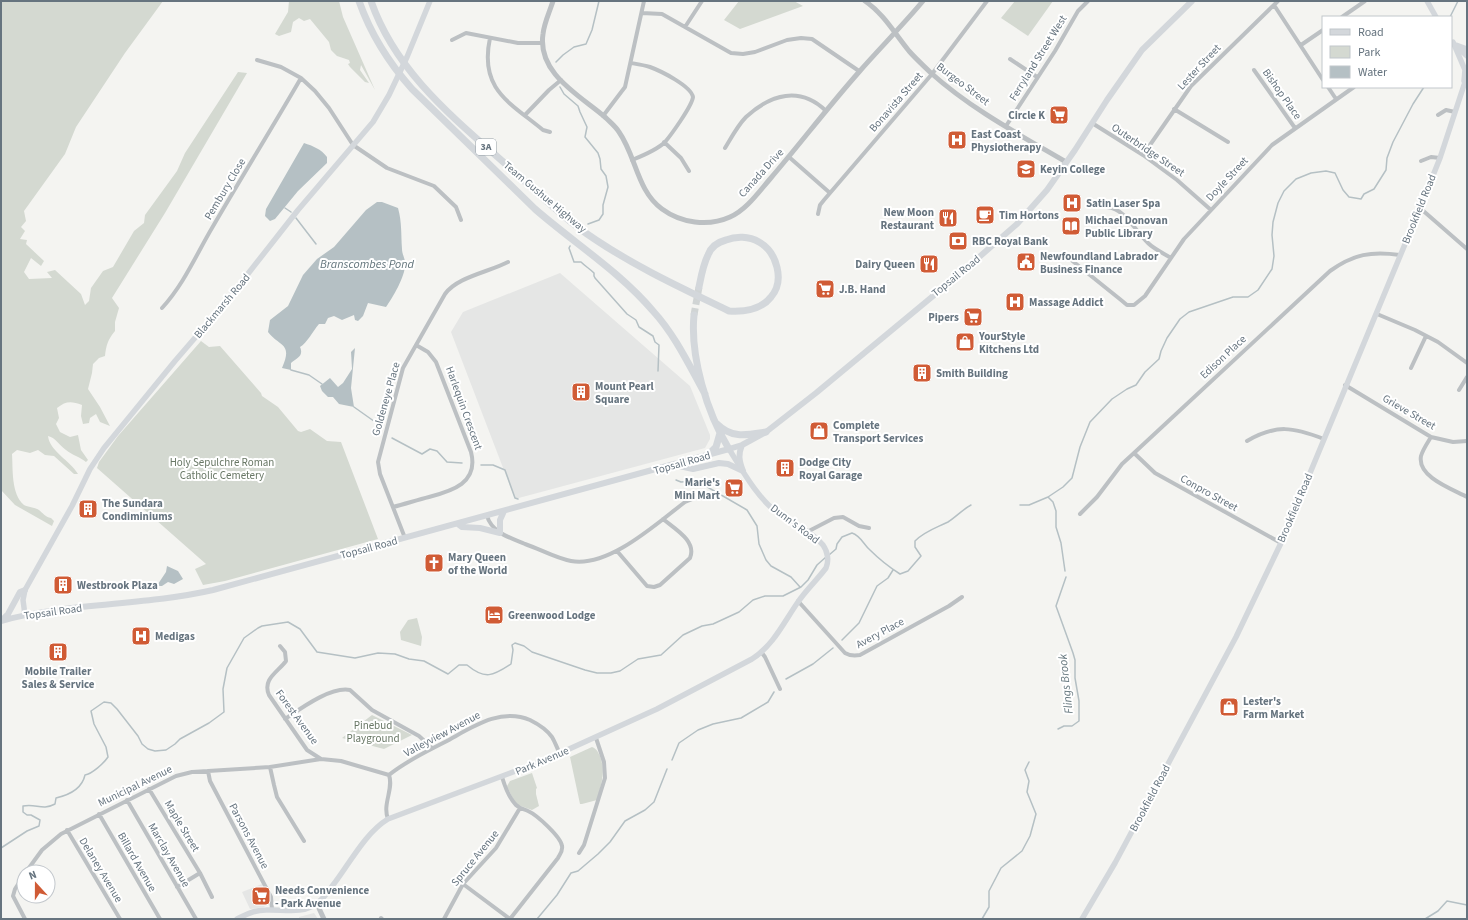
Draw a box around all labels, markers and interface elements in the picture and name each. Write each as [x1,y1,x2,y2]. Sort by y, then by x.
street label: Ferryland Street West [1006,12,1071,104]
legend [1322,16,1452,88]
text: Road [1358,24,1384,41]
street label: Lester Street [1174,41,1224,93]
text: Park [1358,44,1380,61]
street label: Burgeo Street [933,59,993,109]
text: Water [1358,64,1388,81]
street label: Bishop Place [1259,66,1305,123]
street label: Bonavista Street [866,69,926,135]
supermarket icon: Circle K [1048,104,1070,126]
place label: Circle K [1008,108,1045,123]
street label: Outerbridge Street [1108,120,1188,180]
place label: East Coast Physiotherapy [971,127,1042,155]
hospital icon: East Coast Physiotherapy [946,129,968,151]
road number: 3A [476,139,496,155]
street label: Canada Drive [735,145,787,201]
street label: Doyle Street [1202,153,1252,205]
street label: Pembury Close [201,155,250,222]
street label: Team Gushue Highway [500,158,590,236]
school or university icon: Keyin College [1015,158,1037,180]
place label: Keyin College [1040,162,1106,177]
street label: Brookfield Road [1398,172,1440,246]
hospital icon: Satin Laser Spa [1061,192,1083,214]
place label: Satin Laser Spa [1086,196,1160,211]
cafe icon: Tim Hortons [974,204,996,226]
place label: New Moon Restaurant [881,205,935,233]
restaurant icon: New Moon Restaurant [937,207,959,229]
place label: Tim Hortons [999,208,1059,223]
place label: Michael Donovan Public Library [1085,213,1168,241]
library icon: Michael Donovan Public Library [1060,215,1082,237]
bank icon: RBC Royal Bank [947,230,969,252]
place label: RBC Royal Bank [972,234,1048,249]
place label: Newfoundland Labrador Business Finance [1040,249,1159,277]
public building icon: Newfoundland Labrador Business Finance [1015,251,1037,273]
street label: Topsail Road [928,252,984,300]
restaurant icon: Dairy Queen [918,253,940,275]
water label: Branscombes Pond [320,256,415,273]
place label: Dairy Queen [855,257,915,272]
street label: Blackmarsh Road [191,270,253,342]
supermarket icon: J.B. Hand [814,278,836,300]
place label: J.B. Hand [839,282,886,297]
hospital icon: Massage Addict [1004,291,1026,313]
place label: Massage Addict [1029,295,1104,310]
supermarket icon: Pipers [962,306,984,328]
place label: Pipers [928,310,959,325]
place label: YourStyle Kitchens Ltd [978,329,1039,357]
shop icon: YourStyle Kitchens Ltd [954,331,976,353]
street label: Edison Place [1197,331,1250,382]
street label: Goldeneye Place [368,360,404,438]
building icon: Smith Building [911,362,933,384]
street label: Harlequin Crescent [442,364,486,452]
place label: Smith Building [936,366,1008,381]
place label: Mount Pearl Square [595,379,655,407]
building icon: Mount Pearl Square [570,381,592,403]
street label: Grieve Street [1380,391,1439,433]
place label: Complete Transport Services [833,418,923,446]
shop icon: Complete Transport Services [808,420,830,442]
street label: Topsail Road [652,448,712,478]
park label: Holy Sepulchre Roman Catholic Cemetery [170,455,274,483]
place label: Dodge City Royal Garage [799,455,863,483]
building icon: Dodge City Royal Garage [774,457,796,479]
street label: Conpro Street [1177,471,1241,515]
street label: Brookfield Road [1274,471,1316,545]
place label: Marie's Mini Mart [674,475,721,503]
supermarket icon: Marie's Mini Mart [723,477,745,499]
place label: The Sundara Condiminiums [102,496,173,524]
building icon: The Sundara Condiminiums [77,498,99,520]
street label: Dunn's Road [767,501,823,547]
street label: Topsail Road [339,533,399,563]
place label: Mary Queen of the World [448,550,507,578]
church icon: Mary Queen of the World [423,552,445,574]
building icon: Westbrook Plaza [52,574,74,596]
place label: Westbrook Plaza [77,578,158,593]
street label: Topsail Road [23,600,83,624]
hotel icon: Greenwood Lodge [483,604,505,626]
place label: Greenwood Lodge [508,608,596,623]
street label: Avery Place [853,614,907,652]
hospital icon: Medigas [130,625,152,647]
place label: Medigas [155,629,195,644]
building icon: Mobile Trailer Sales & Service [47,641,69,663]
water label: Flings Brook [1054,653,1078,715]
place label: Mobile Trailer Sales & Service [22,664,95,692]
street label: Forest Avenue [272,686,322,748]
place label: Lester's Farm Market [1243,694,1305,722]
shop icon: Lester's Farm Market [1218,696,1240,718]
street label: Valleyview Avenue [401,707,483,760]
park label: Pinebud Playground [346,718,400,746]
street label: Park Avenue [513,743,572,779]
street label: Municipal Avenue [95,761,175,810]
street label: Brookfield Road [1126,762,1174,834]
street label: Maple Street [161,797,203,855]
street label: Parsons Avenue [225,801,273,872]
street label: Marclay Avenue [145,820,194,890]
street label: Spruce Avenue [448,826,503,889]
street label: Billard Avenue [114,830,160,895]
street label: Delaney Avenue [76,835,127,906]
north arrow [16,864,56,904]
text: N [26,867,39,883]
place label: Needs Convenience - Park Avenue [275,883,369,911]
supermarket icon: Needs Convenience - Park Avenue [250,885,272,907]

